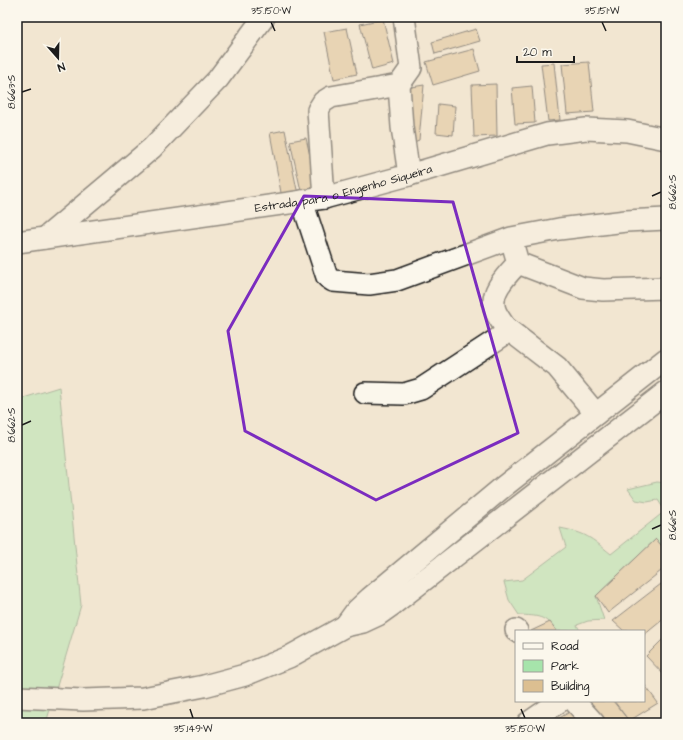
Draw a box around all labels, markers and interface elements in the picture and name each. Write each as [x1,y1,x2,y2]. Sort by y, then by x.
text: 35.150°W [251,4,292,18]
text: 35.151°W [585,4,620,18]
north arrow [38,38,78,78]
scale bar [517,38,574,64]
text: 20 m [523,44,552,61]
text: N [55,59,67,75]
text: 8.663°S [5,74,19,109]
street label: Estrada para o Engenho Siqueira [253,161,434,217]
text: 8.662°S [666,174,680,209]
text: 8.662°S [5,407,19,442]
text: 8.661°S [666,509,680,540]
legend [515,630,645,702]
text: Road [551,638,579,655]
text: Park [551,658,579,675]
text: Building [551,678,589,696]
text: 35.149°W [174,722,213,736]
text: 35.150°W [505,722,546,736]

